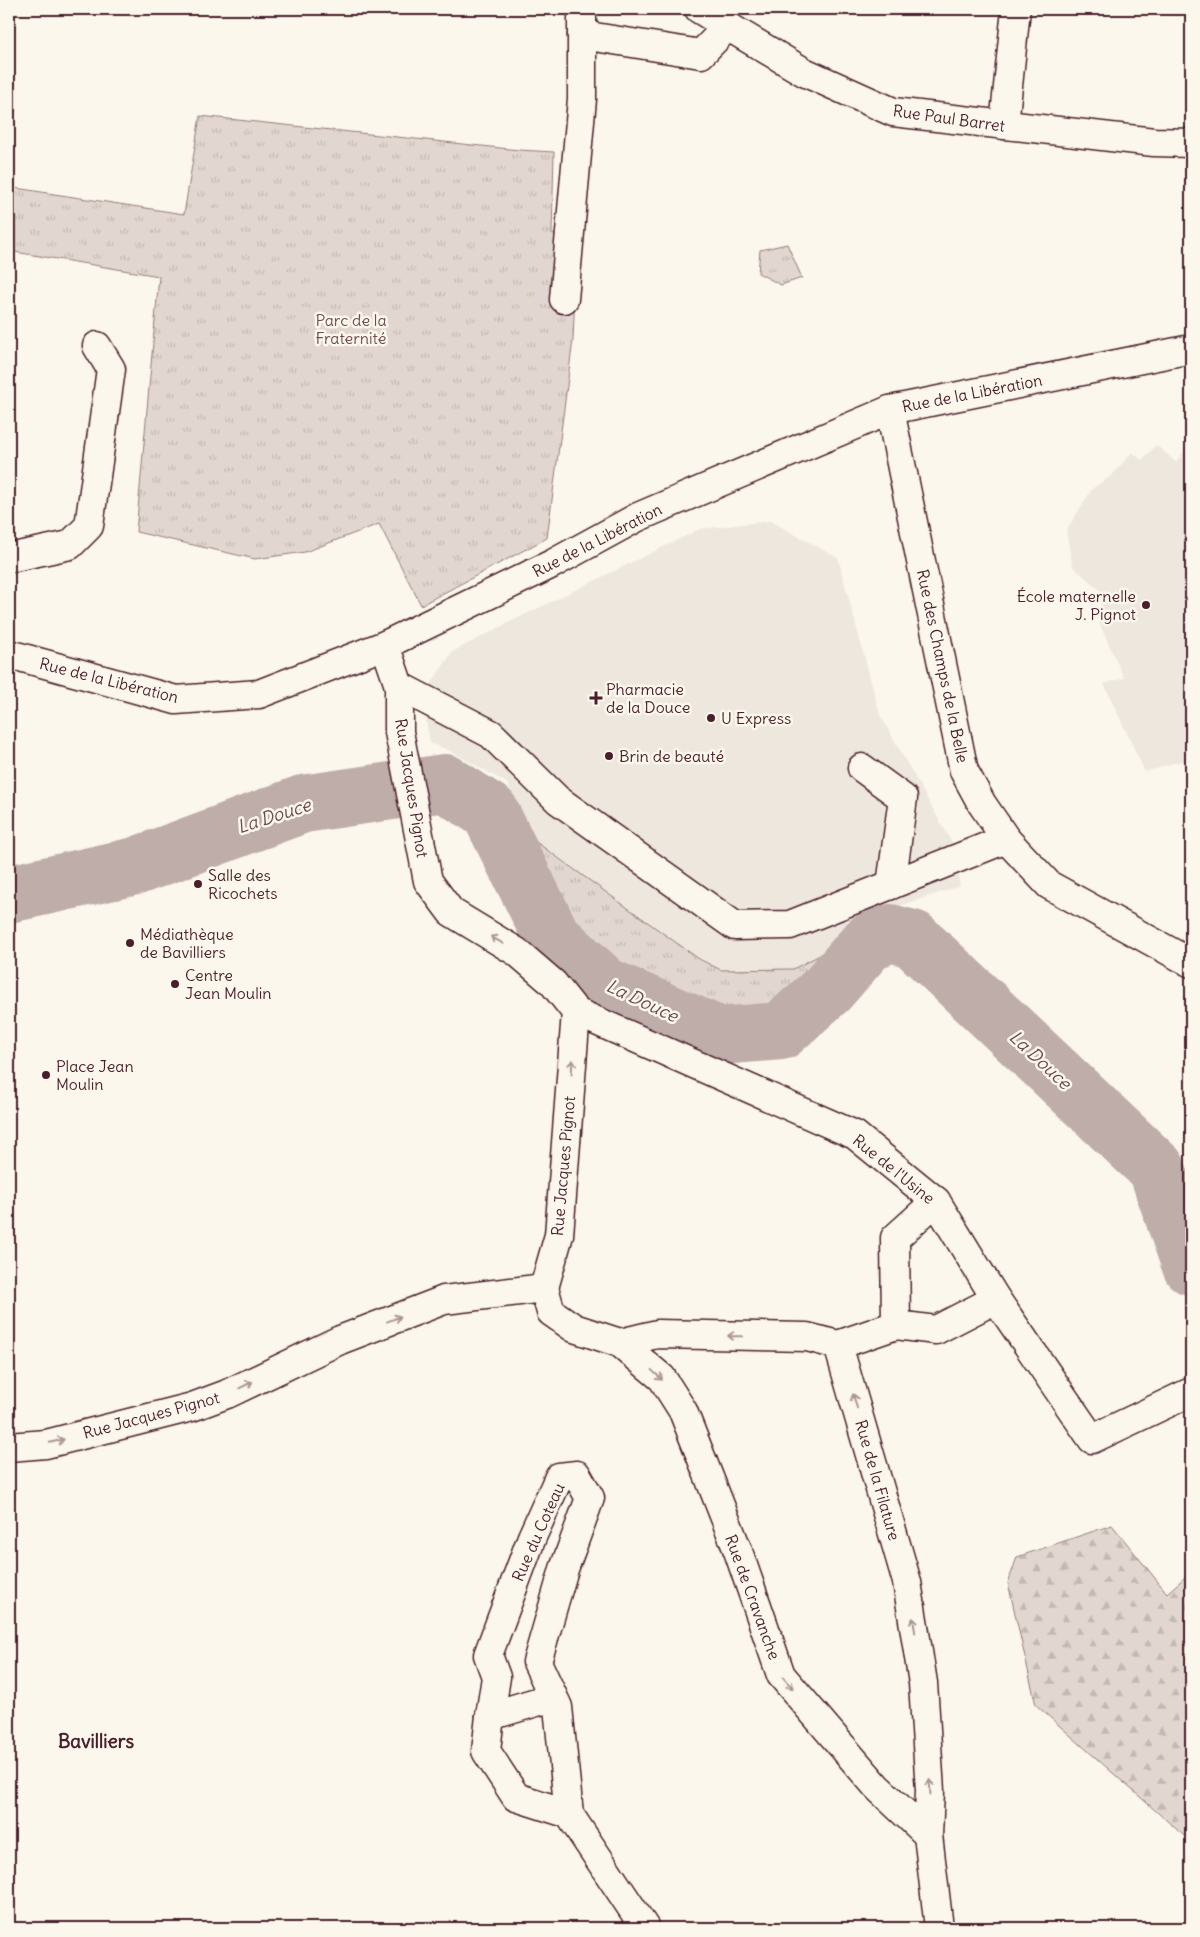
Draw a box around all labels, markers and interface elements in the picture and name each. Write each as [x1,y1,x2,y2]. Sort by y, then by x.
street label: Rue Paul Barret [892,100,1007,136]
park label: Parc de la Fraternité [315,310,387,348]
street label: Rue de la Libération [900,370,1044,416]
street label: Rue de la Libération [529,499,665,581]
street label: Rue des Champs de la Belle [913,568,973,764]
place label: École maternelle J. Pignot [1017,586,1137,624]
marker: École maternelle J. Pignot [1140,599,1152,611]
street label: Rue de la Libération [37,653,181,707]
place label: Pharmacie de la Douce [606,679,690,717]
marker: Pharmacie de la Douce [590,692,602,704]
place label: U Express [721,708,791,728]
marker: U Express [705,712,717,724]
street label: Rue Jacques Pignot [391,717,433,860]
place label: Brin de beauté [619,746,724,766]
marker: Brin de beauté [603,750,615,762]
water label: La Douce [234,792,315,838]
place label: Salle des Ricochets [208,865,277,903]
marker: Salle des Ricochets [192,878,204,890]
place label: Médiathèque de Bavilliers [140,924,234,962]
one-way arrow [490,935,504,945]
marker: Médiathèque de Bavilliers [124,937,136,949]
place label: Centre Jean Moulin [185,965,272,1003]
water label: La Douce [603,974,683,1028]
marker: Centre Jean Moulin [169,978,181,990]
water label: La Douce [1005,1025,1077,1095]
place label: Place Jean Moulin [56,1056,134,1094]
one-way arrow [567,1059,576,1075]
marker: Place Jean Moulin [40,1069,52,1081]
street label: Rue Jacques Pignot [547,1095,579,1237]
street label: Rue de l'Usine [849,1130,939,1208]
one-way arrow [387,1314,402,1323]
one-way arrow [727,1331,743,1340]
one-way arrow [651,1369,664,1380]
one-way arrow [238,1380,253,1390]
street label: Rue Jacques Pignot [81,1387,222,1443]
one-way arrow [849,1393,859,1409]
street label: Rue de la Filature [851,1417,905,1543]
one-way arrow [49,1436,65,1445]
street label: Rue du Coteau [507,1480,569,1584]
street label: Rue de Cravanche [721,1532,785,1662]
one-way arrow [909,1617,919,1633]
one-way arrow [782,1677,794,1690]
district label: Bavilliers [58,1729,134,1753]
one-way arrow [925,1779,934,1795]

